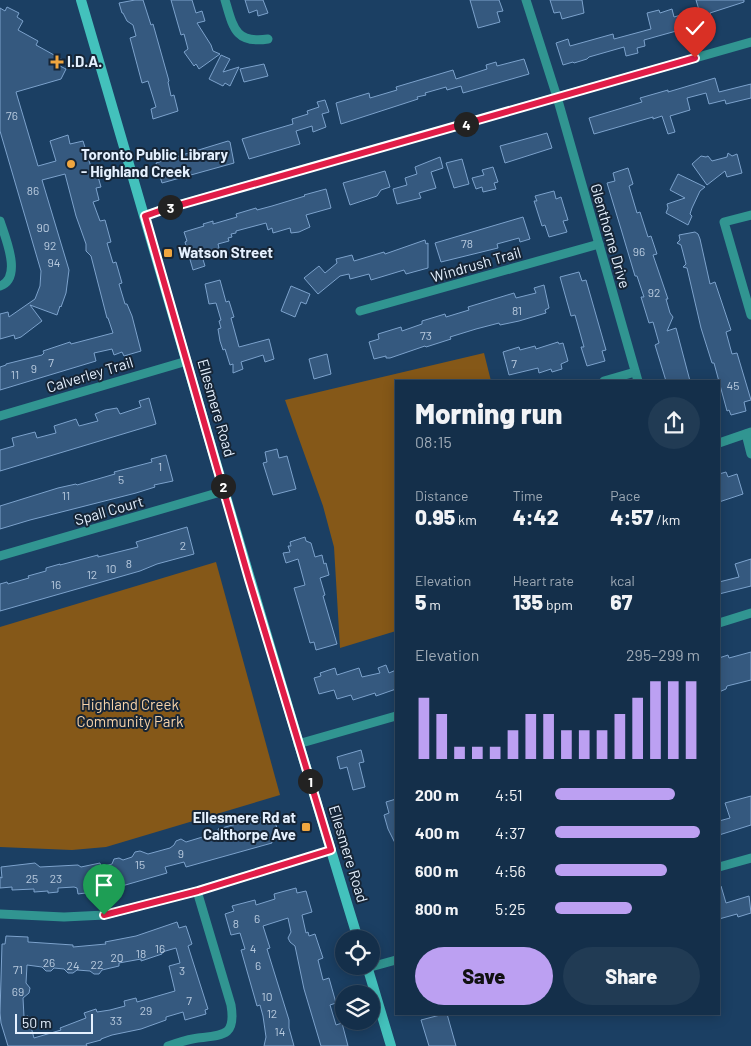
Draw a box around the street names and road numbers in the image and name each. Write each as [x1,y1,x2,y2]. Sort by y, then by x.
street label: Glenthorne Drive [587,181,635,290]
street label: Windrush Trail [429,243,523,286]
street label: Calverley Trail [44,352,135,396]
street label: Ellesmere Road [194,357,240,459]
street label: Spall Court [72,492,145,528]
street label: Ellesmere Road [326,803,372,905]

